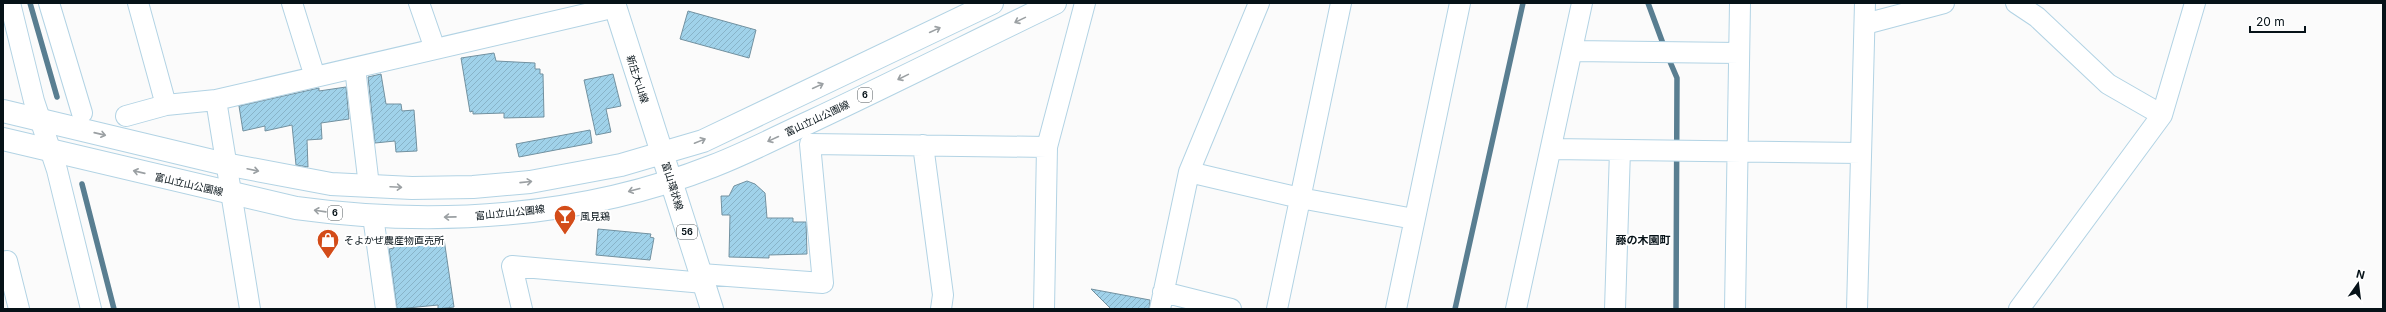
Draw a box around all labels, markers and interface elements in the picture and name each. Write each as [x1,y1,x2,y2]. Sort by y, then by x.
scale bar [2250,8,2305,34]
text: 20 m [2256,14,2285,29]
one-way arrow [1014,17,1026,24]
one-way arrow [929,26,941,33]
street label: 新庄大山線 [625,53,651,105]
one-way arrow [897,74,909,81]
one-way arrow [811,82,823,89]
road number: 6 [858,88,872,102]
street label: 富山立山公園線 [783,98,851,138]
one-way arrow [93,130,106,138]
one-way arrow [767,136,779,143]
one-way arrow [694,137,706,145]
street label: 富山環状線 [660,160,686,212]
one-way arrow [246,166,259,174]
one-way arrow [132,168,145,175]
street label: 富山立山公園線 [154,170,224,198]
one-way arrow [519,178,532,186]
one-way arrow [389,183,402,191]
one-way arrow [627,187,640,195]
street label: 富山立山公園線 [475,202,545,222]
bar icon: 風見鶏 [552,203,578,236]
road number: 6 [328,206,342,220]
one-way arrow [314,207,327,215]
place label: 風見鶏 [580,210,610,222]
one-way arrow [444,213,457,221]
road number: 56 [677,225,697,239]
shop icon: そよかぜ農産物直売所 [315,227,341,260]
district label: 藤の木園町 [1616,233,1671,247]
place label: そよかぜ農産物直売所 [344,234,444,246]
north arrow [2338,264,2378,304]
text: N [2355,266,2366,282]

